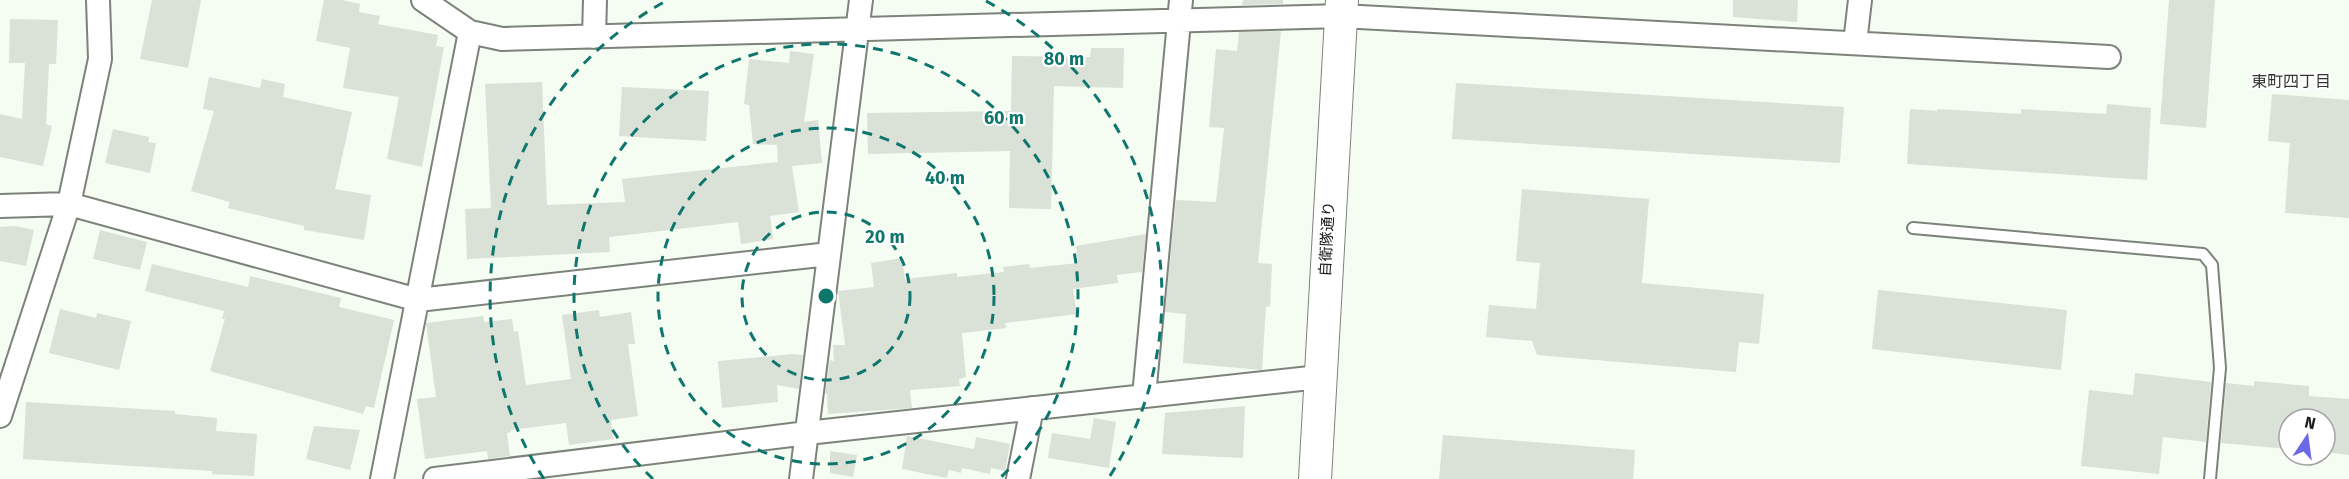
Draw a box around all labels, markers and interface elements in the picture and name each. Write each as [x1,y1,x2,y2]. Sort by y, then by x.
text: 80 m [1044,48,1084,70]
district label: 東町四丁目 [2251,72,2331,91]
text: 60 m [984,107,1024,129]
text: 40 m [925,167,965,189]
street label: 自衛隊通り [1316,201,1338,277]
text: 20 m [865,226,905,248]
centre of rings [816,286,836,306]
north arrow [2277,407,2337,467]
text: N [2303,412,2318,433]

